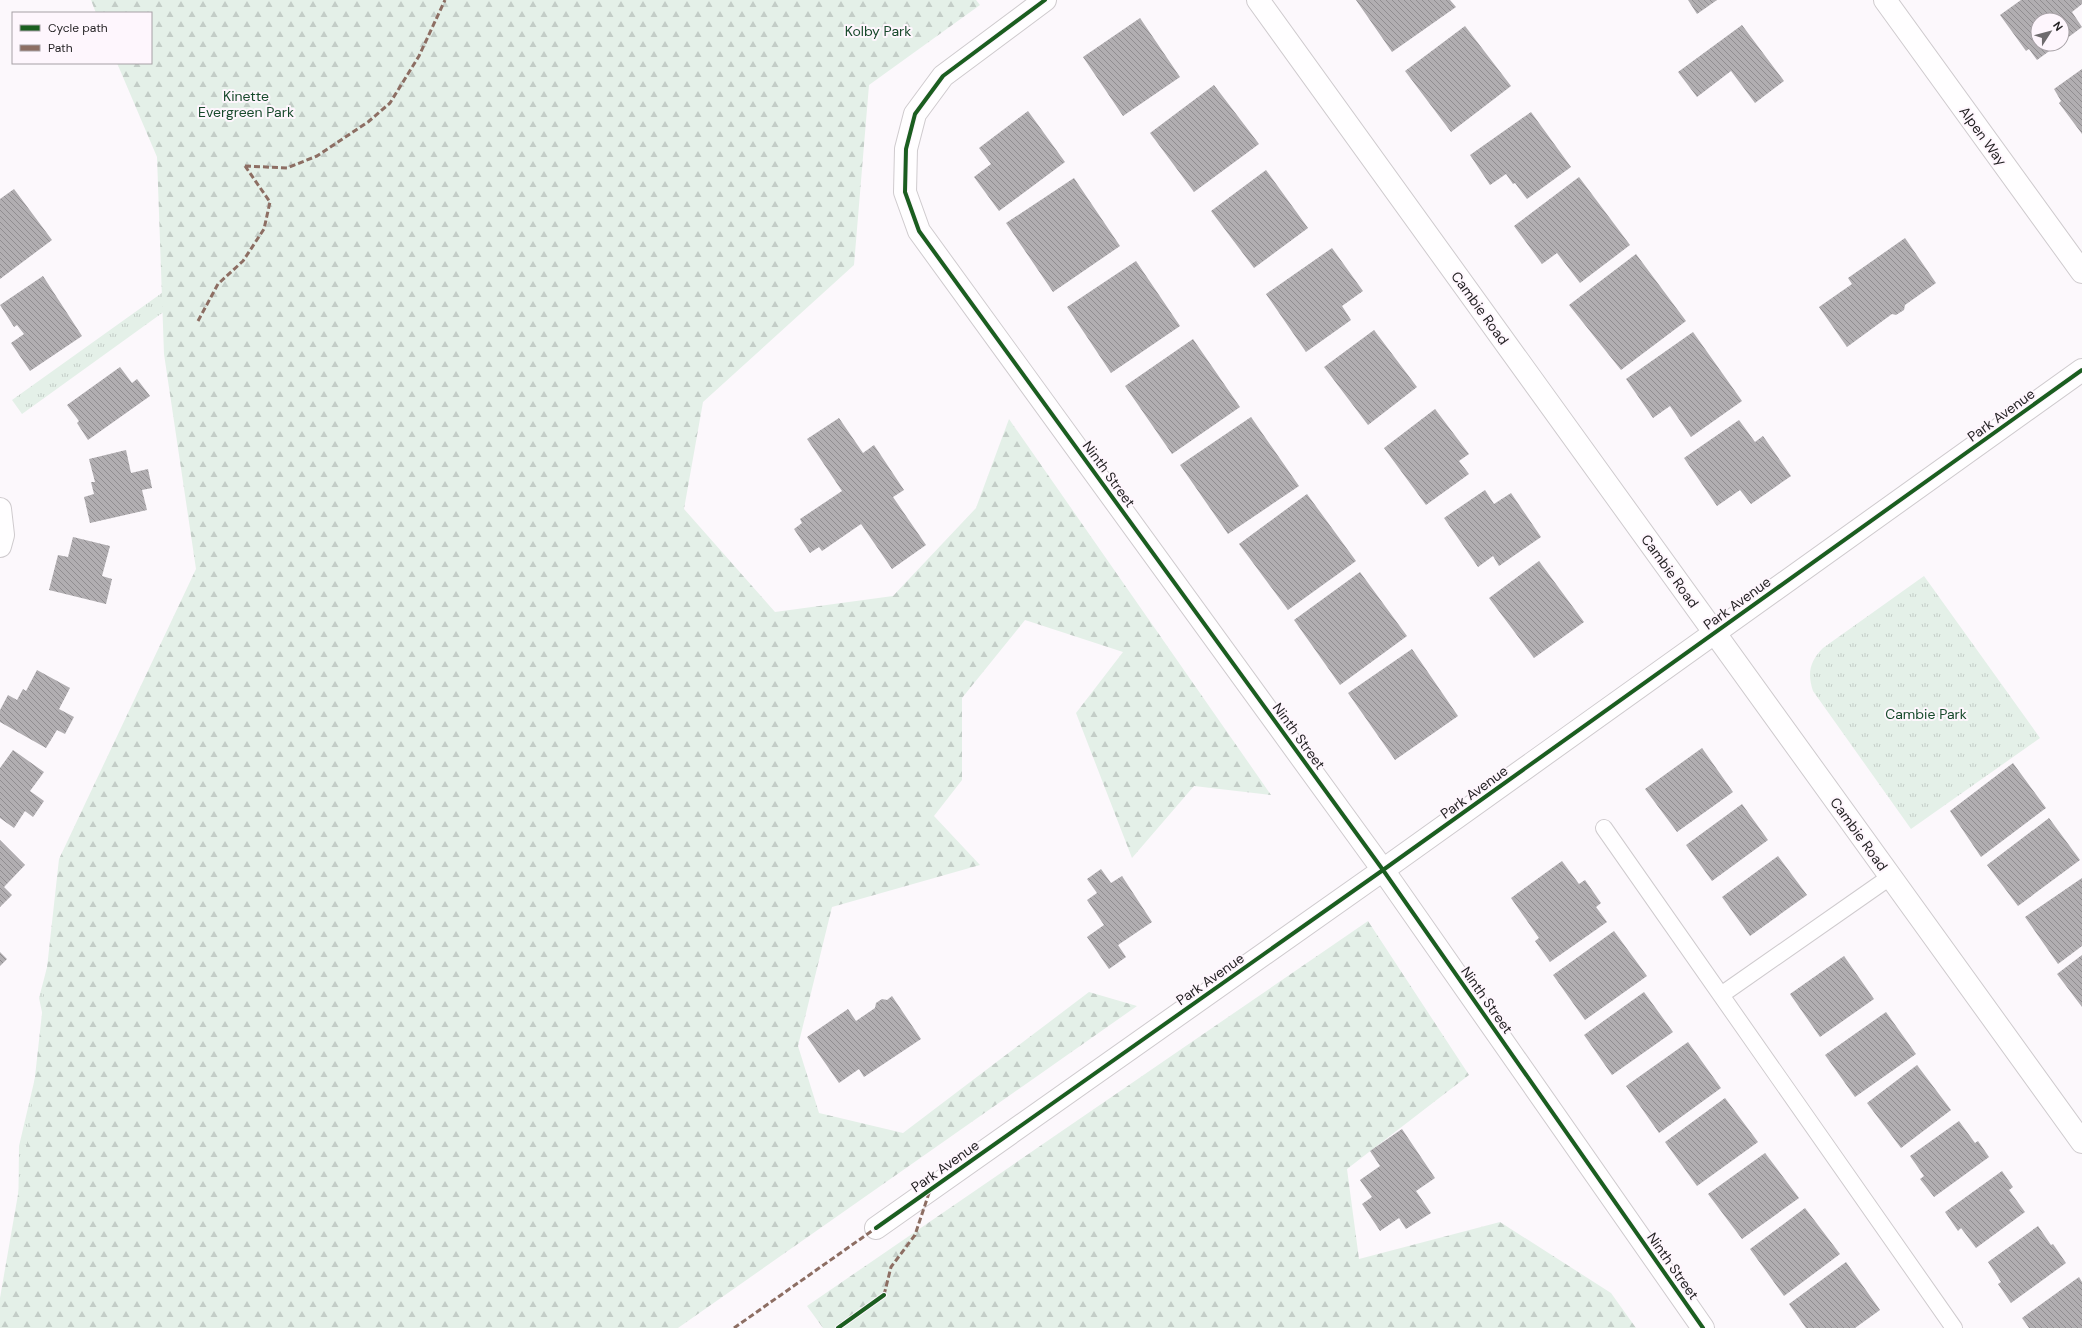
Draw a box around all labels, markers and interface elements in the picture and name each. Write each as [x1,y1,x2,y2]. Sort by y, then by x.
legend [12,12,152,64]
north arrow [2030,12,2070,52]
text: N [2050,19,2066,33]
text: Cycle path [48,20,108,36]
park label: Kolby Park [845,22,911,40]
text: Path [48,40,73,56]
park label: Kinette Evergreen Park [198,87,294,121]
street label: Alpen Way [1955,103,2011,169]
street label: Cambie Road [1447,268,1513,348]
street label: Park Avenue [1964,384,2038,445]
street label: Ninth Street [1079,437,1139,511]
street label: Cambie Road [1637,531,1703,611]
street label: Park Avenue [1700,572,1774,633]
street label: Ninth Street [1269,699,1329,773]
park label: Cambie Park [1885,705,1967,723]
street label: Park Avenue [1437,761,1511,822]
street label: Cambie Road [1826,794,1892,874]
street label: Park Avenue [1173,949,1248,1009]
street label: Ninth Street [1457,963,1517,1037]
street label: Park Avenue [908,1136,983,1196]
street label: Ninth Street [1643,1229,1703,1303]

